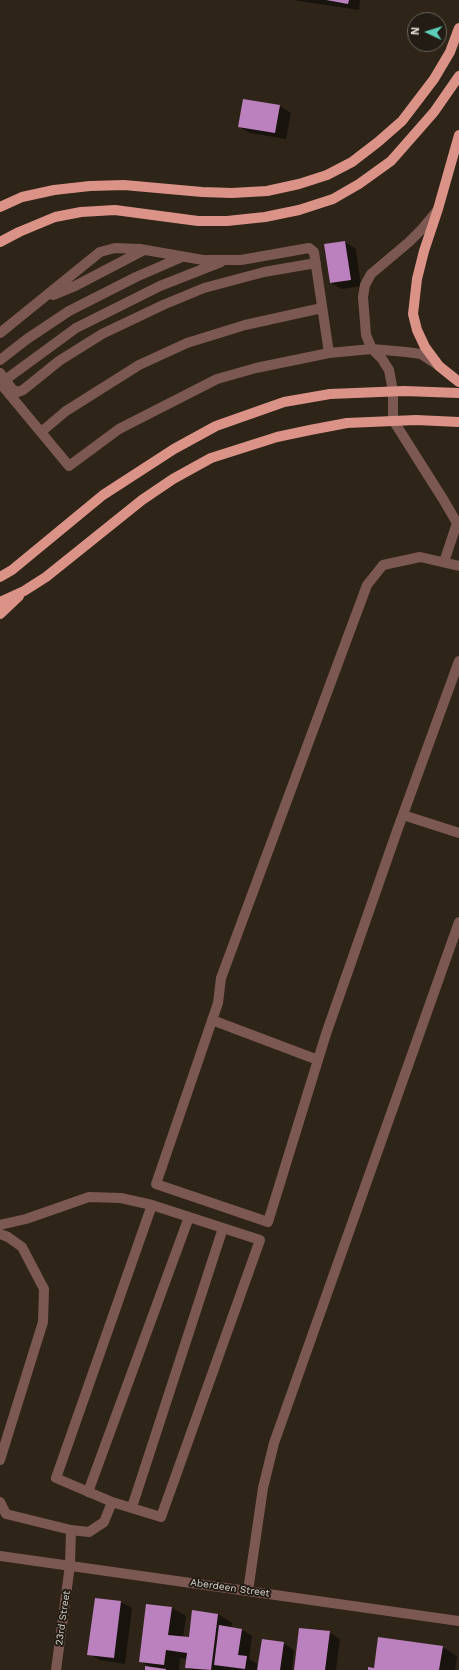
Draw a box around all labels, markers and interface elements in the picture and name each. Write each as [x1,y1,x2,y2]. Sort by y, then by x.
north arrow [407,12,447,52]
text: N [409,27,422,36]
street label: Aberdeen Street [190,1576,270,1600]
street label: 23rd Street [53,1590,73,1646]

